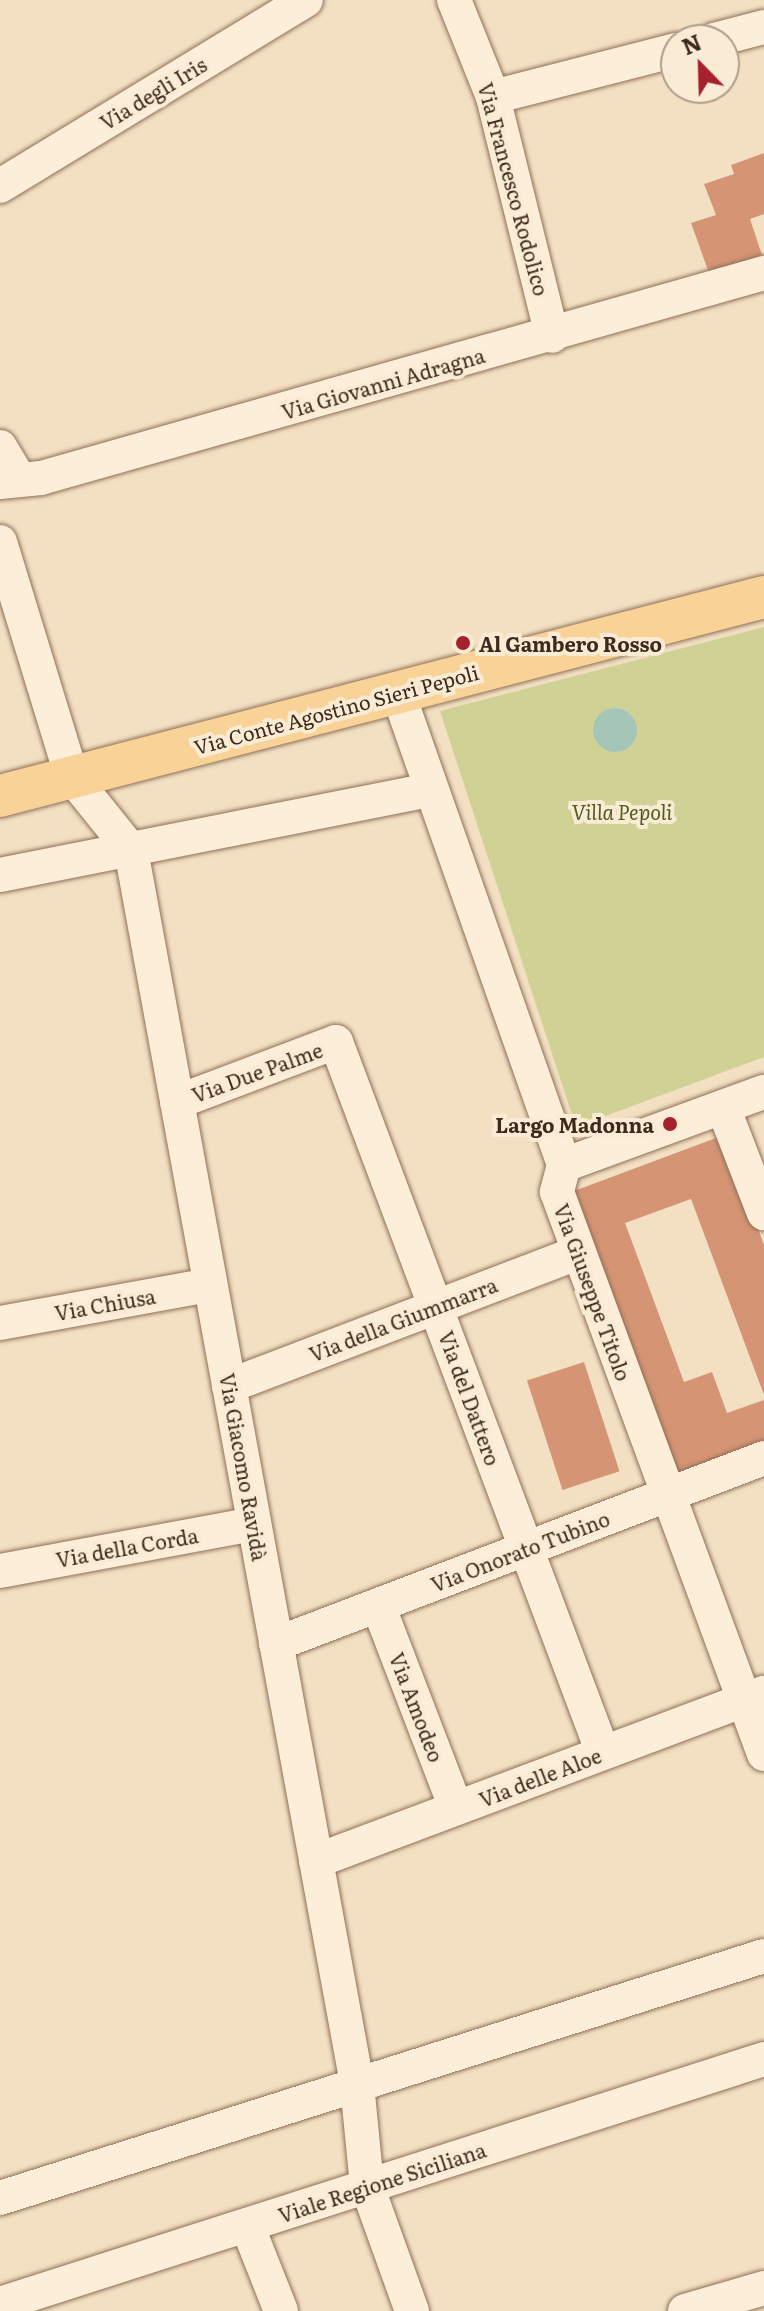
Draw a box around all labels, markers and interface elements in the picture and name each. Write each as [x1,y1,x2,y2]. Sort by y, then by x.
north arrow [660,24,740,104]
text: N [676,24,706,62]
street label: Via degli Iris [95,52,211,134]
street label: Via Francesco Rodolico [474,80,554,298]
street label: Via Giovanni Adragna [279,342,487,424]
place label: Al Gambero Rosso [479,631,662,655]
marker: Al Gambero Rosso [454,634,472,652]
street label: Via Conte Agostino Sieri Pepoli [191,659,481,759]
park label: Villa Pepoli [572,799,672,823]
street label: Via Due Palme [188,1037,326,1107]
place label: Largo Madonna [495,1112,654,1136]
marker: Largo Madonna [661,1115,679,1133]
street label: Via Giuseppe Titolo [550,1200,636,1384]
street label: Via della Giummarra [306,1272,500,1366]
street label: Via Chiusa [53,1283,157,1325]
street label: Via del Dattero [435,1327,505,1469]
street label: Via Giacomo Ravidà [216,1371,272,1563]
street label: Via Onorato Tubino [427,1506,613,1596]
street label: Via della Corda [54,1523,200,1571]
street label: Via Amodeo [385,1649,449,1765]
street label: Via delle Aloe [476,1743,604,1811]
street label: Viale Regione Siciliana [275,2137,489,2227]

